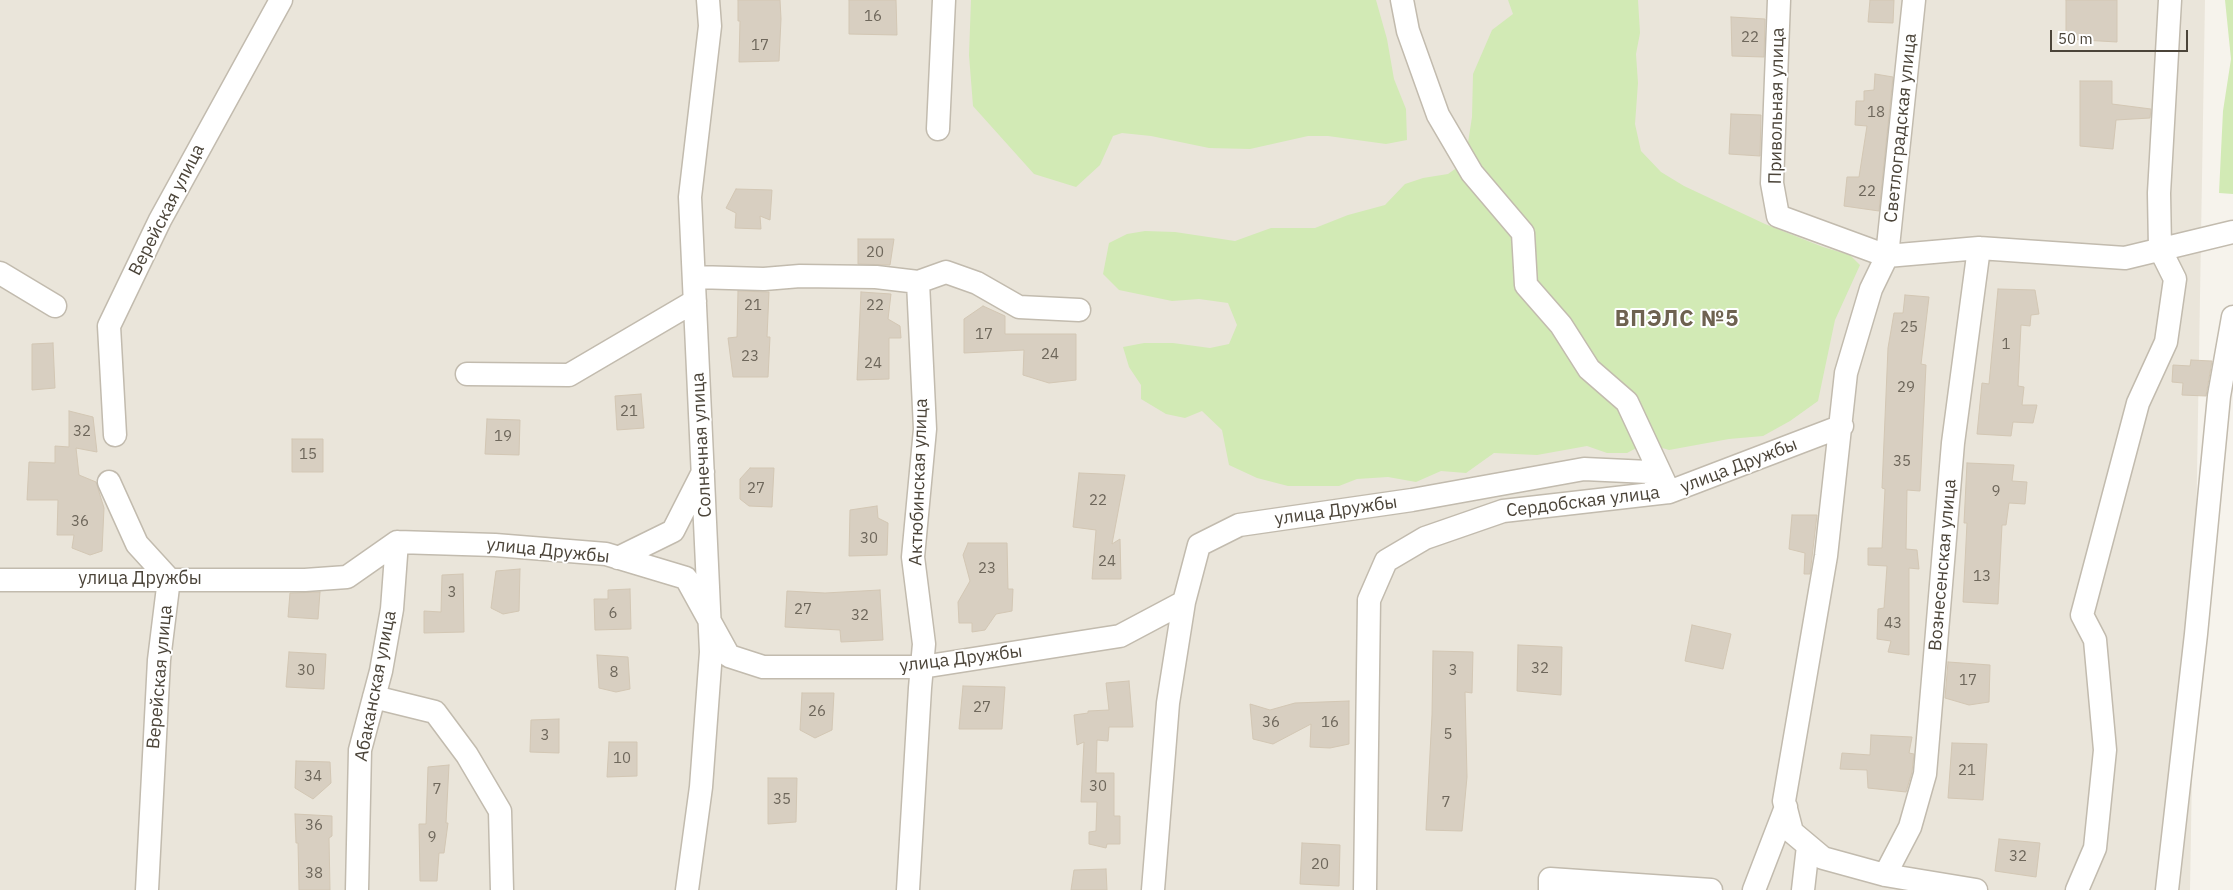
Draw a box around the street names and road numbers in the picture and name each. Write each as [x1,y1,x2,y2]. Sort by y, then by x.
street label: Привольная улица [1765,27,1789,185]
street label: Светлоградская улица [1880,32,1922,224]
street label: Верейская улица [125,141,209,279]
street label: Солнечная улица [687,372,717,518]
street label: Актюбинская улица [905,398,933,566]
street label: улица Дружбы [1677,434,1801,498]
street label: Вознесенская улица [1925,478,1961,652]
street label: Сердобская улица [1505,482,1661,522]
street label: улица Дружбы [1273,492,1399,530]
street label: улица Дружбы [485,534,611,568]
street label: улица Дружбы [78,568,202,590]
street label: Верейская улица [143,604,177,750]
street label: Абаканская улица [351,609,401,763]
street label: улица Дружбы [898,641,1024,677]

